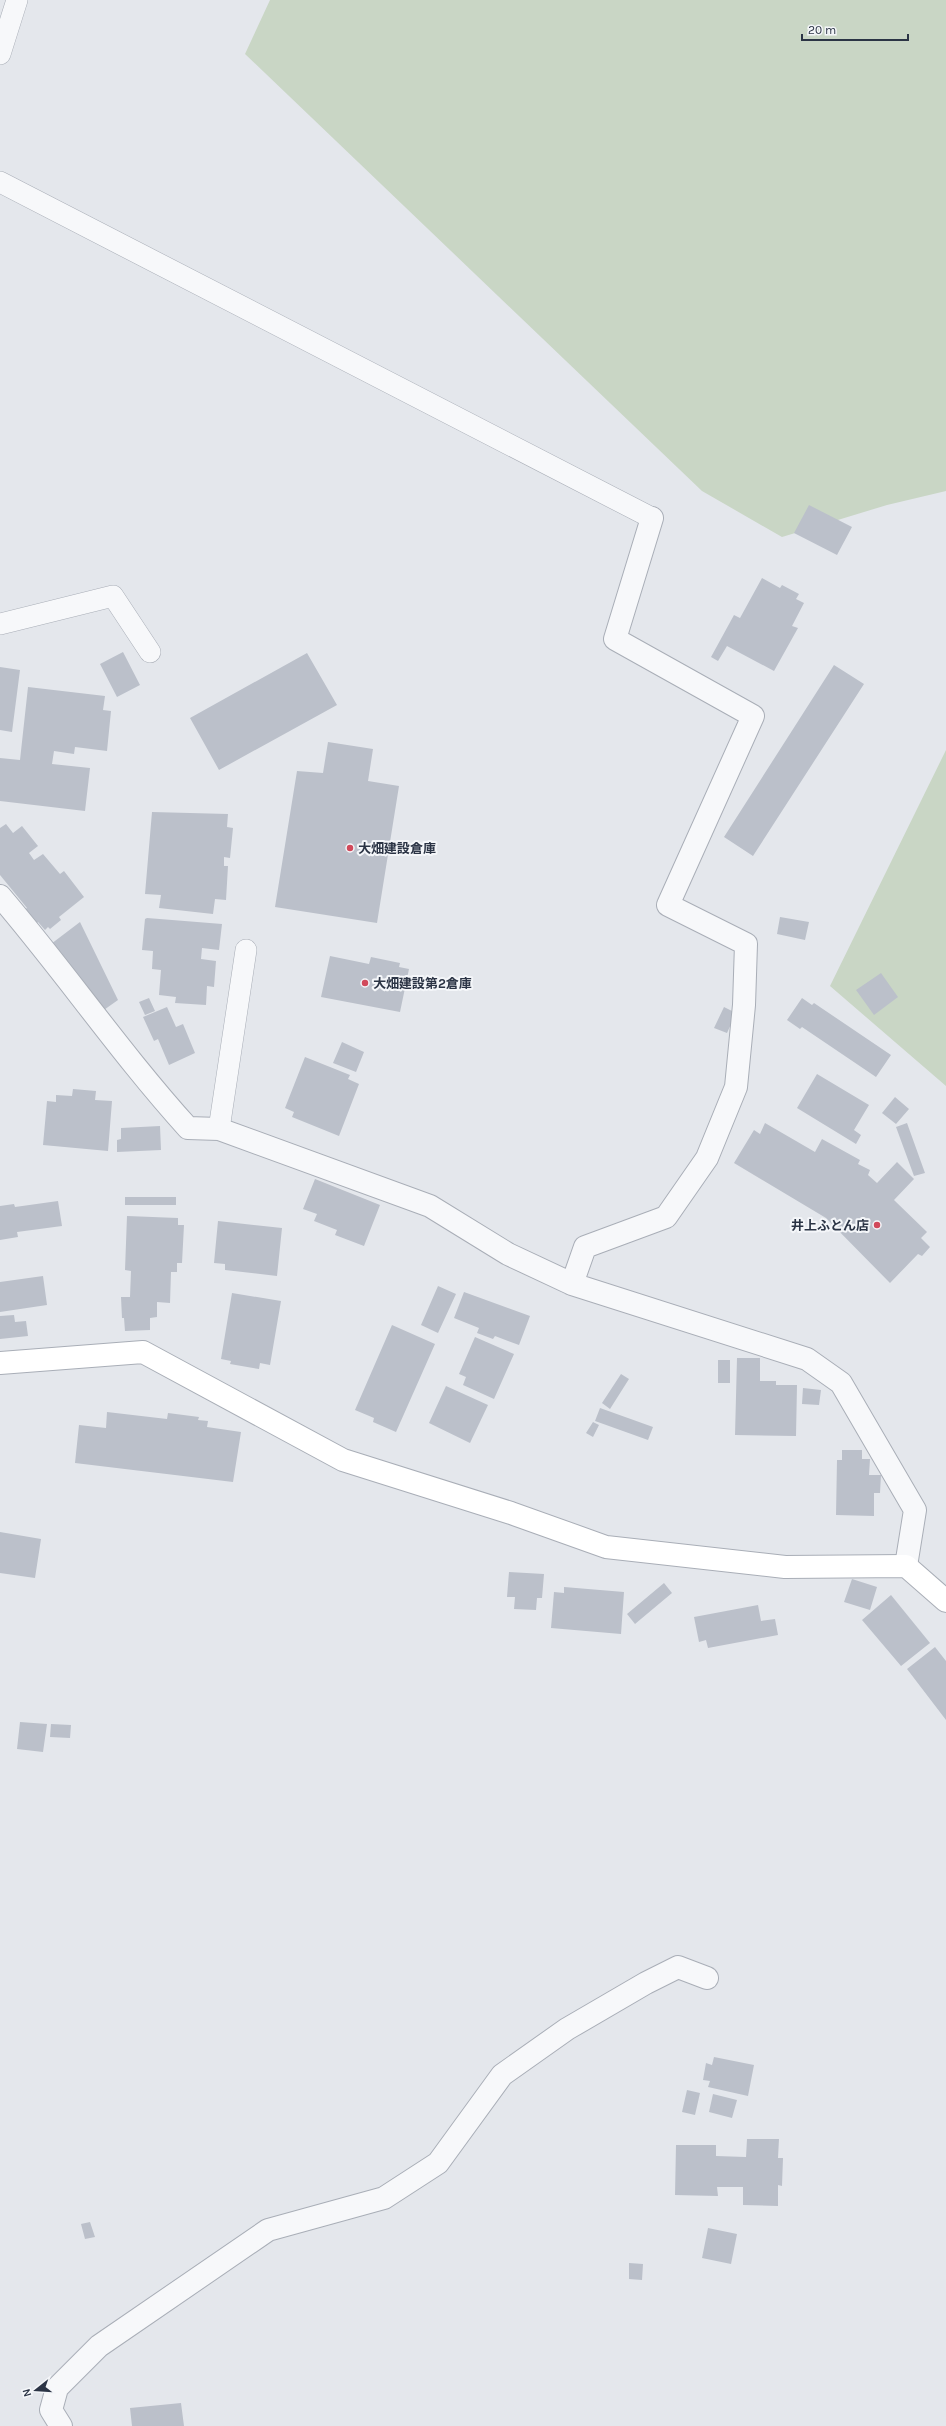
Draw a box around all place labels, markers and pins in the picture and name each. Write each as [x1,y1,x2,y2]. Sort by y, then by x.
place label: 大畑建設倉庫 [358,841,436,856]
marker: 大畑建設倉庫 [345,843,355,853]
place label: 大畑建設第2倉庫 [373,976,472,991]
marker: 大畑建設第2倉庫 [360,978,370,988]
place label: 井上ふとん店 [791,1218,869,1233]
marker: 井上ふとん店 [872,1220,882,1230]

